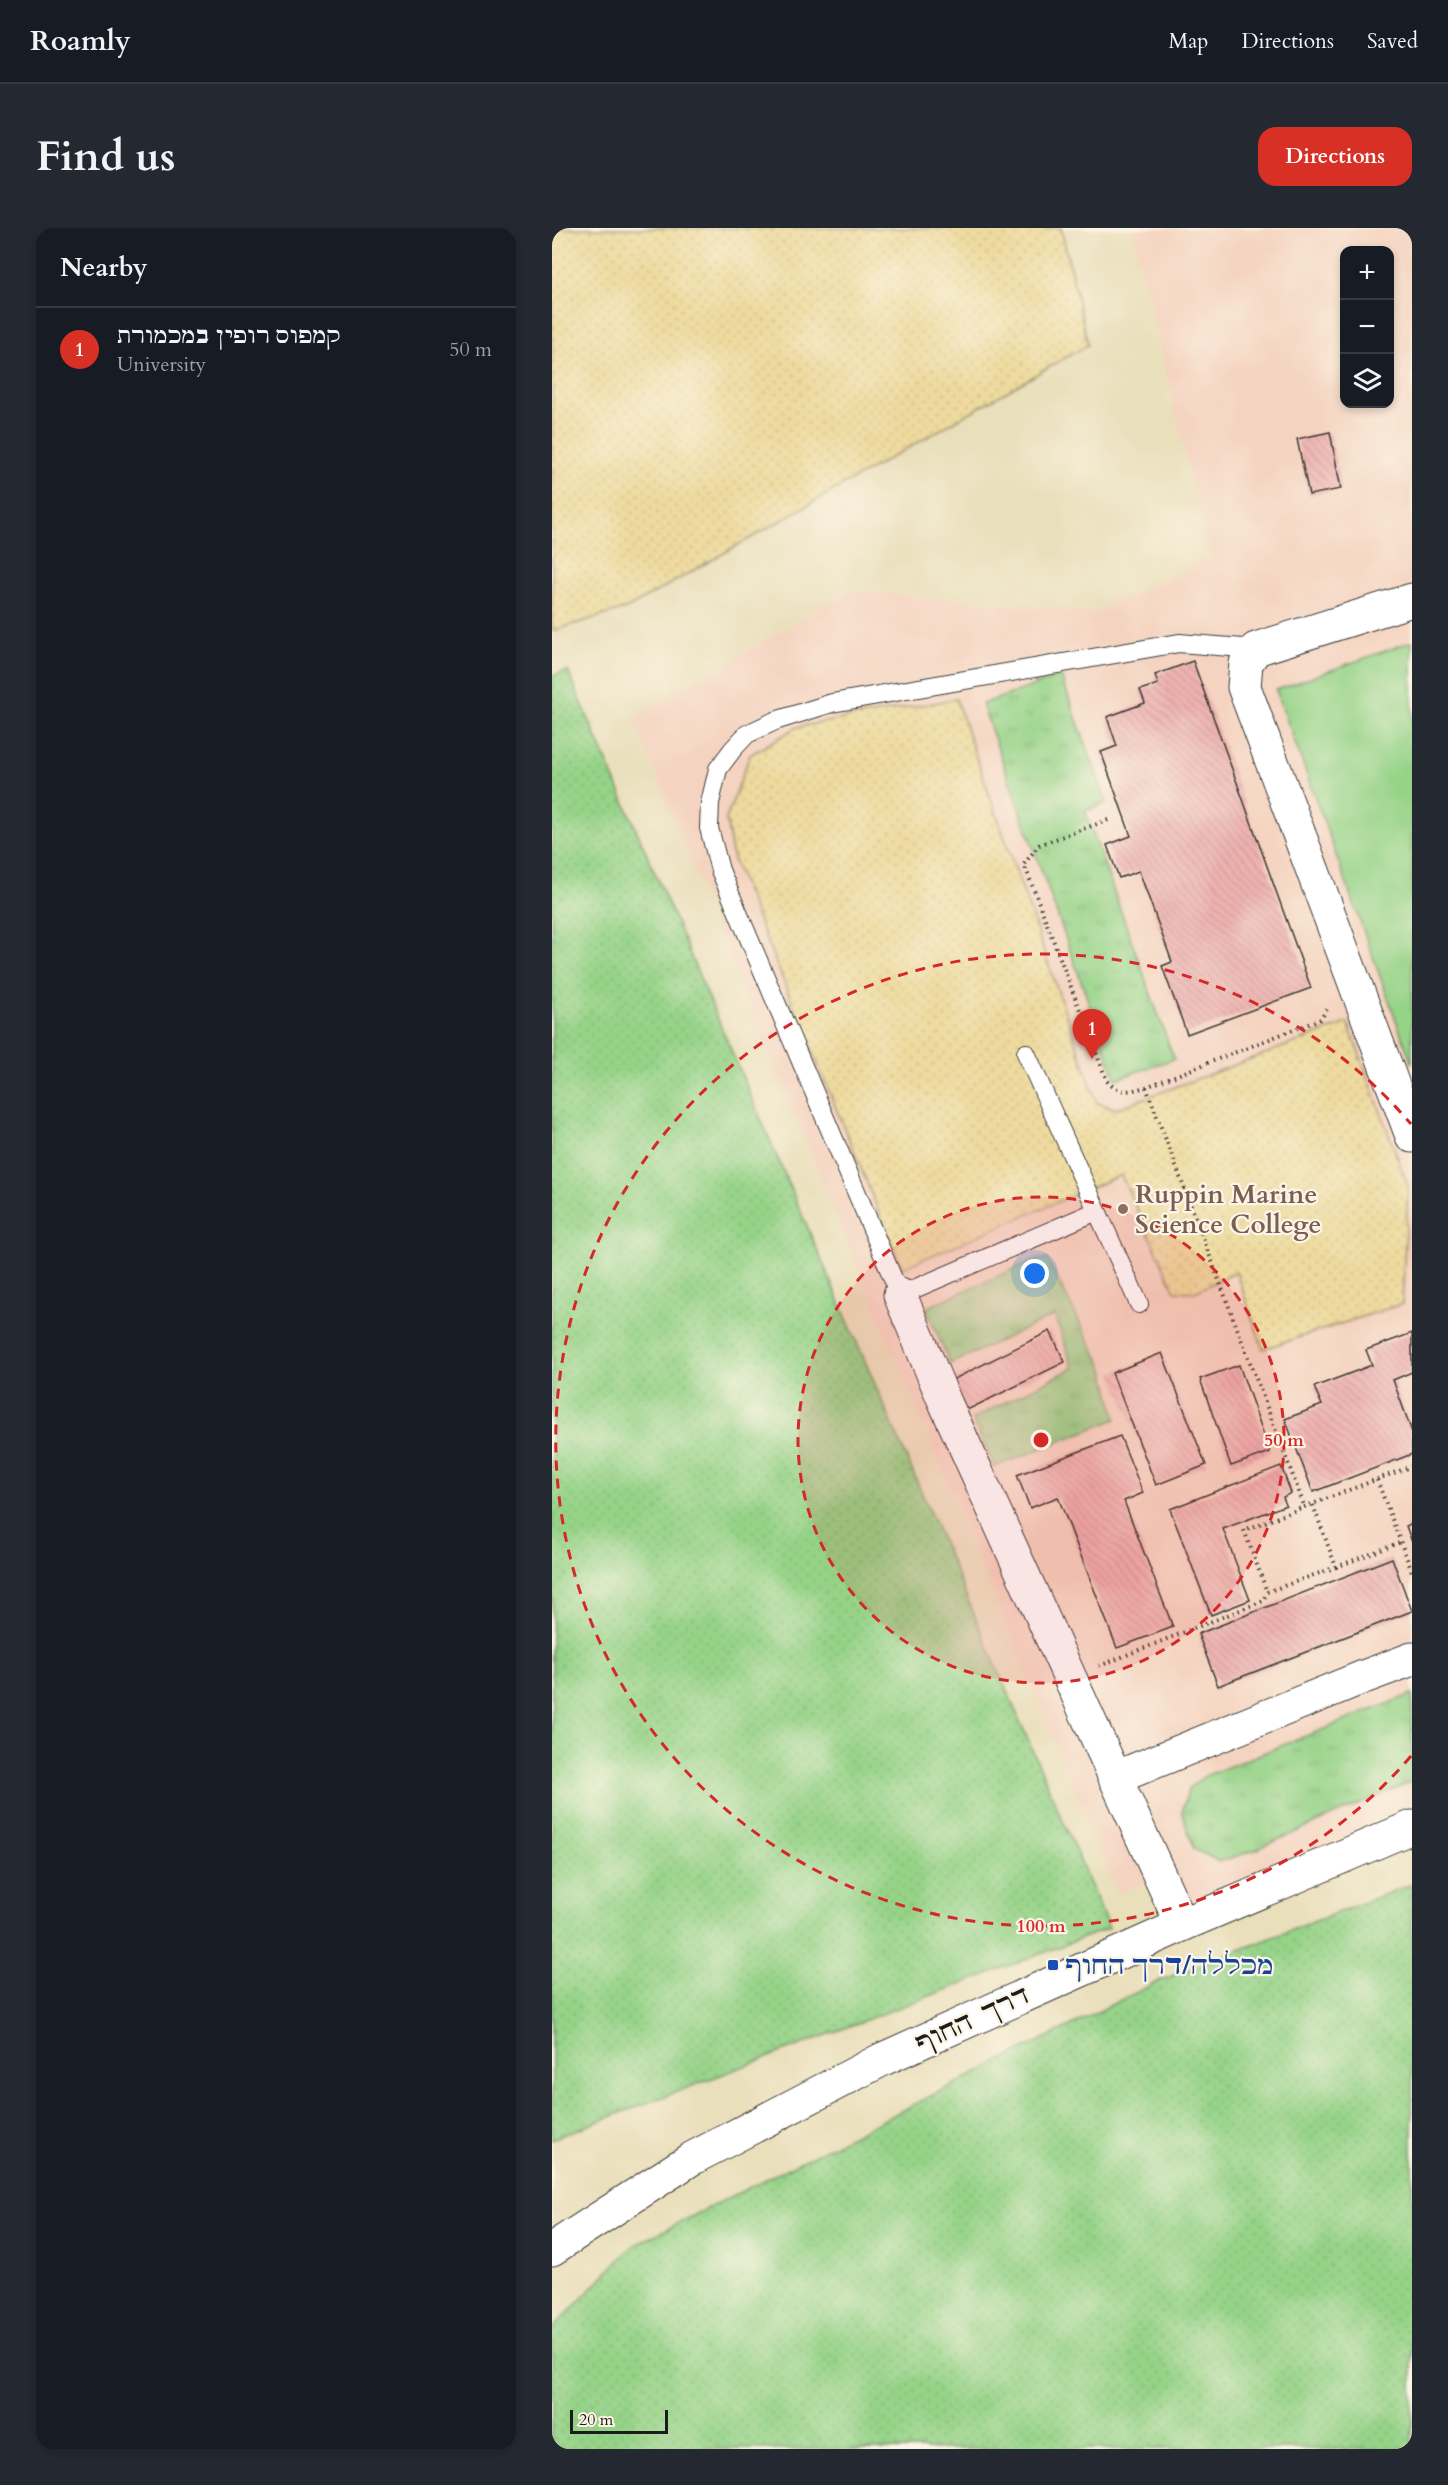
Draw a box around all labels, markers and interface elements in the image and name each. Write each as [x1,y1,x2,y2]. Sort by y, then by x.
text: Roamly [30,22,131,60]
text: Map [1168,27,1208,56]
text: Directions [1241,27,1334,56]
text: Saved [1367,27,1418,56]
button: Directions [1258,127,1412,186]
text: Find us [36,128,176,185]
map controls [1340,246,1394,408]
button: + [1340,246,1394,300]
text: Nearby [60,250,148,285]
button: − [1340,300,1394,354]
text: קמפוס רופין במכמורת [117,321,340,351]
text: 1 [74,336,85,363]
text: 50 m [449,336,492,363]
text: University [117,351,206,378]
button: layers [1340,354,1394,408]
pin: 1 [1072,1010,1112,1059]
place label: Ruppin Marine Science College [1135,1177,1321,1242]
marker: Ruppin Marine Science College [1116,1202,1130,1216]
your location [1020,1259,1049,1288]
text: 50 m [1264,1428,1304,1453]
centre of rings [1031,1430,1051,1450]
text: 100 m [1016,1914,1066,1939]
place label: מכללה/דרך החוף [1065,1948,1274,1983]
marker: מכללה/דרך החוף [1046,1958,1060,1972]
street label: דרך החוף [909,1977,1035,2061]
scale bar [570,2407,668,2434]
text: 20 m [579,2409,613,2431]

